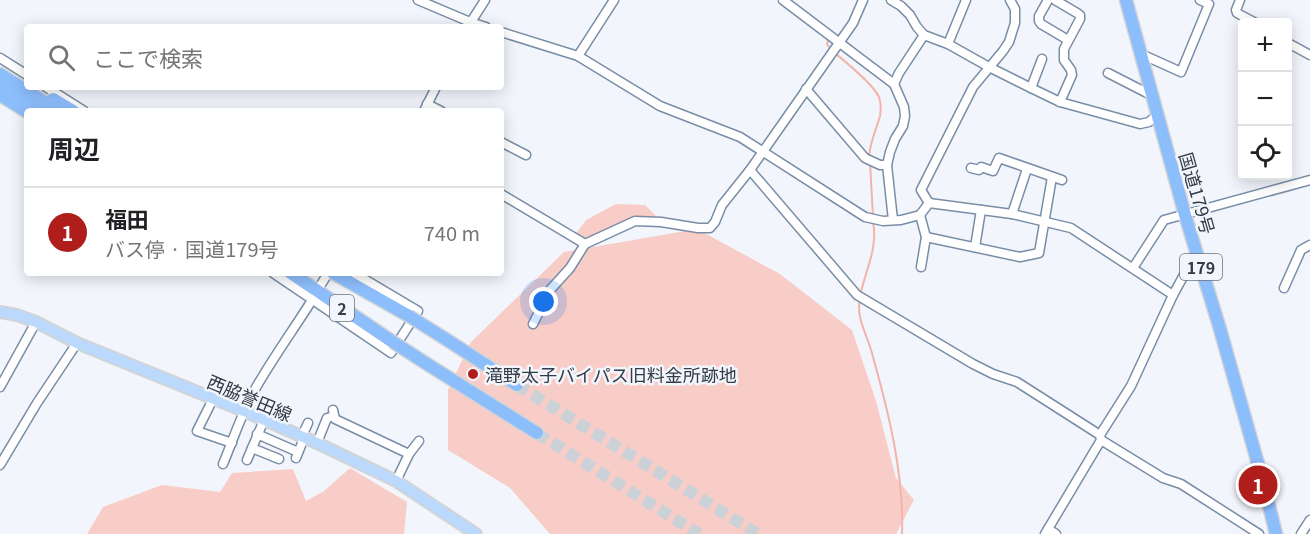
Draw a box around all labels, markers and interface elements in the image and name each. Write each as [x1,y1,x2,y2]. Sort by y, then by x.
map controls [1238,18,1292,180]
button: + [1238,18,1292,72]
search box [24,24,504,90]
icon: search [45,41,78,74]
text: ここで検索 [93,41,203,73]
button: − [1238,72,1292,126]
button: locate [1238,126,1292,180]
text: 周辺 [48,129,100,166]
street label: 国道179号 [1174,149,1222,237]
text: 福田 [105,202,149,234]
text: 1 [62,218,73,247]
text: 740 m [424,218,480,247]
text: バス停 · 国道179号 [105,234,278,263]
road number: 179 [1180,254,1222,280]
your location [529,287,558,316]
road number: 2 [330,295,354,321]
place label: 滝野太子バイパス旧料金所跡地 [485,361,737,387]
street label: 西脇誉田線 [203,367,297,427]
marker: 滝野太子バイパス旧料金所跡地 [466,367,480,381]
pin: 1 [1238,462,1278,508]

